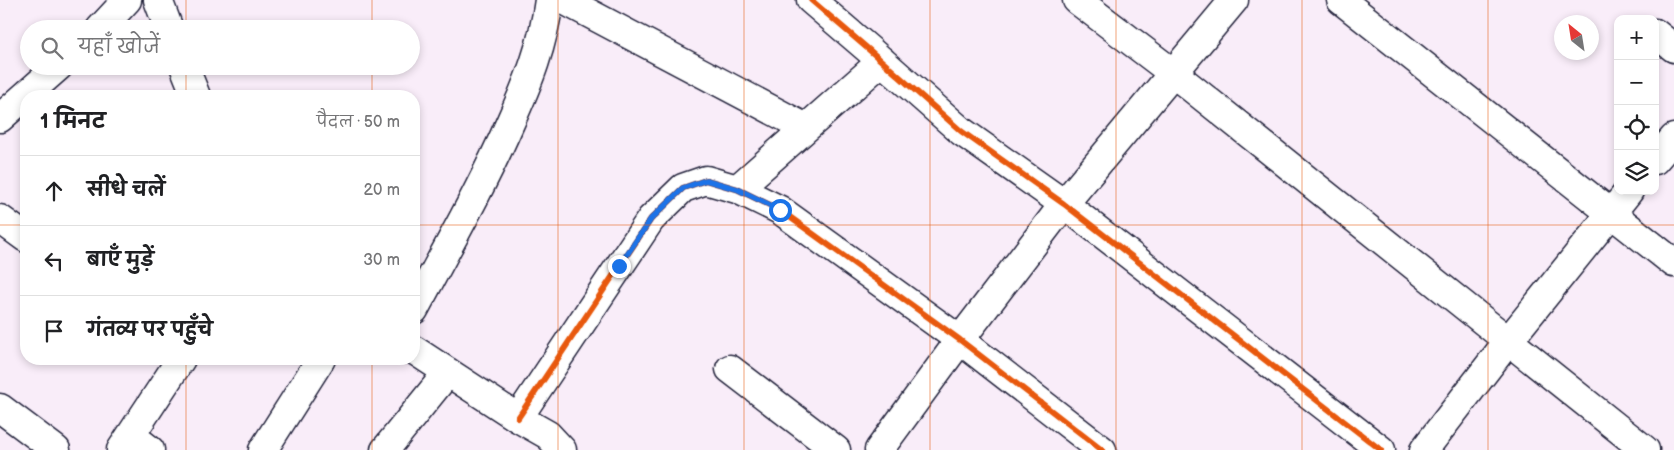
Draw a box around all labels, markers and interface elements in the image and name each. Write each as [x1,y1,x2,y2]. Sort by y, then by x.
north arrow [1554,15,1599,60]
map controls [1614,15,1659,195]
button: + [1614,15,1659,60]
search box [20,20,420,75]
icon: search [38,34,66,62]
text: यहाँ खोजें [78,36,160,59]
button: − [1614,60,1659,105]
button: locate [1614,105,1659,150]
text: 1 मिनट [40,109,105,134]
text: पैदल · 50 m [316,113,400,132]
button: layers [1614,150,1659,195]
icon: ahead [40,177,68,205]
text: सीधे चलें [87,179,165,202]
text: 20 m [364,181,400,200]
route start [769,199,792,222]
icon: left [40,247,68,275]
text: बाएँ मुड़ें [87,249,154,272]
text: 30 m [363,251,400,270]
route end [608,255,631,278]
icon: arrive [40,317,68,345]
text: गंतव्य पर पहुँचे [87,319,213,342]

